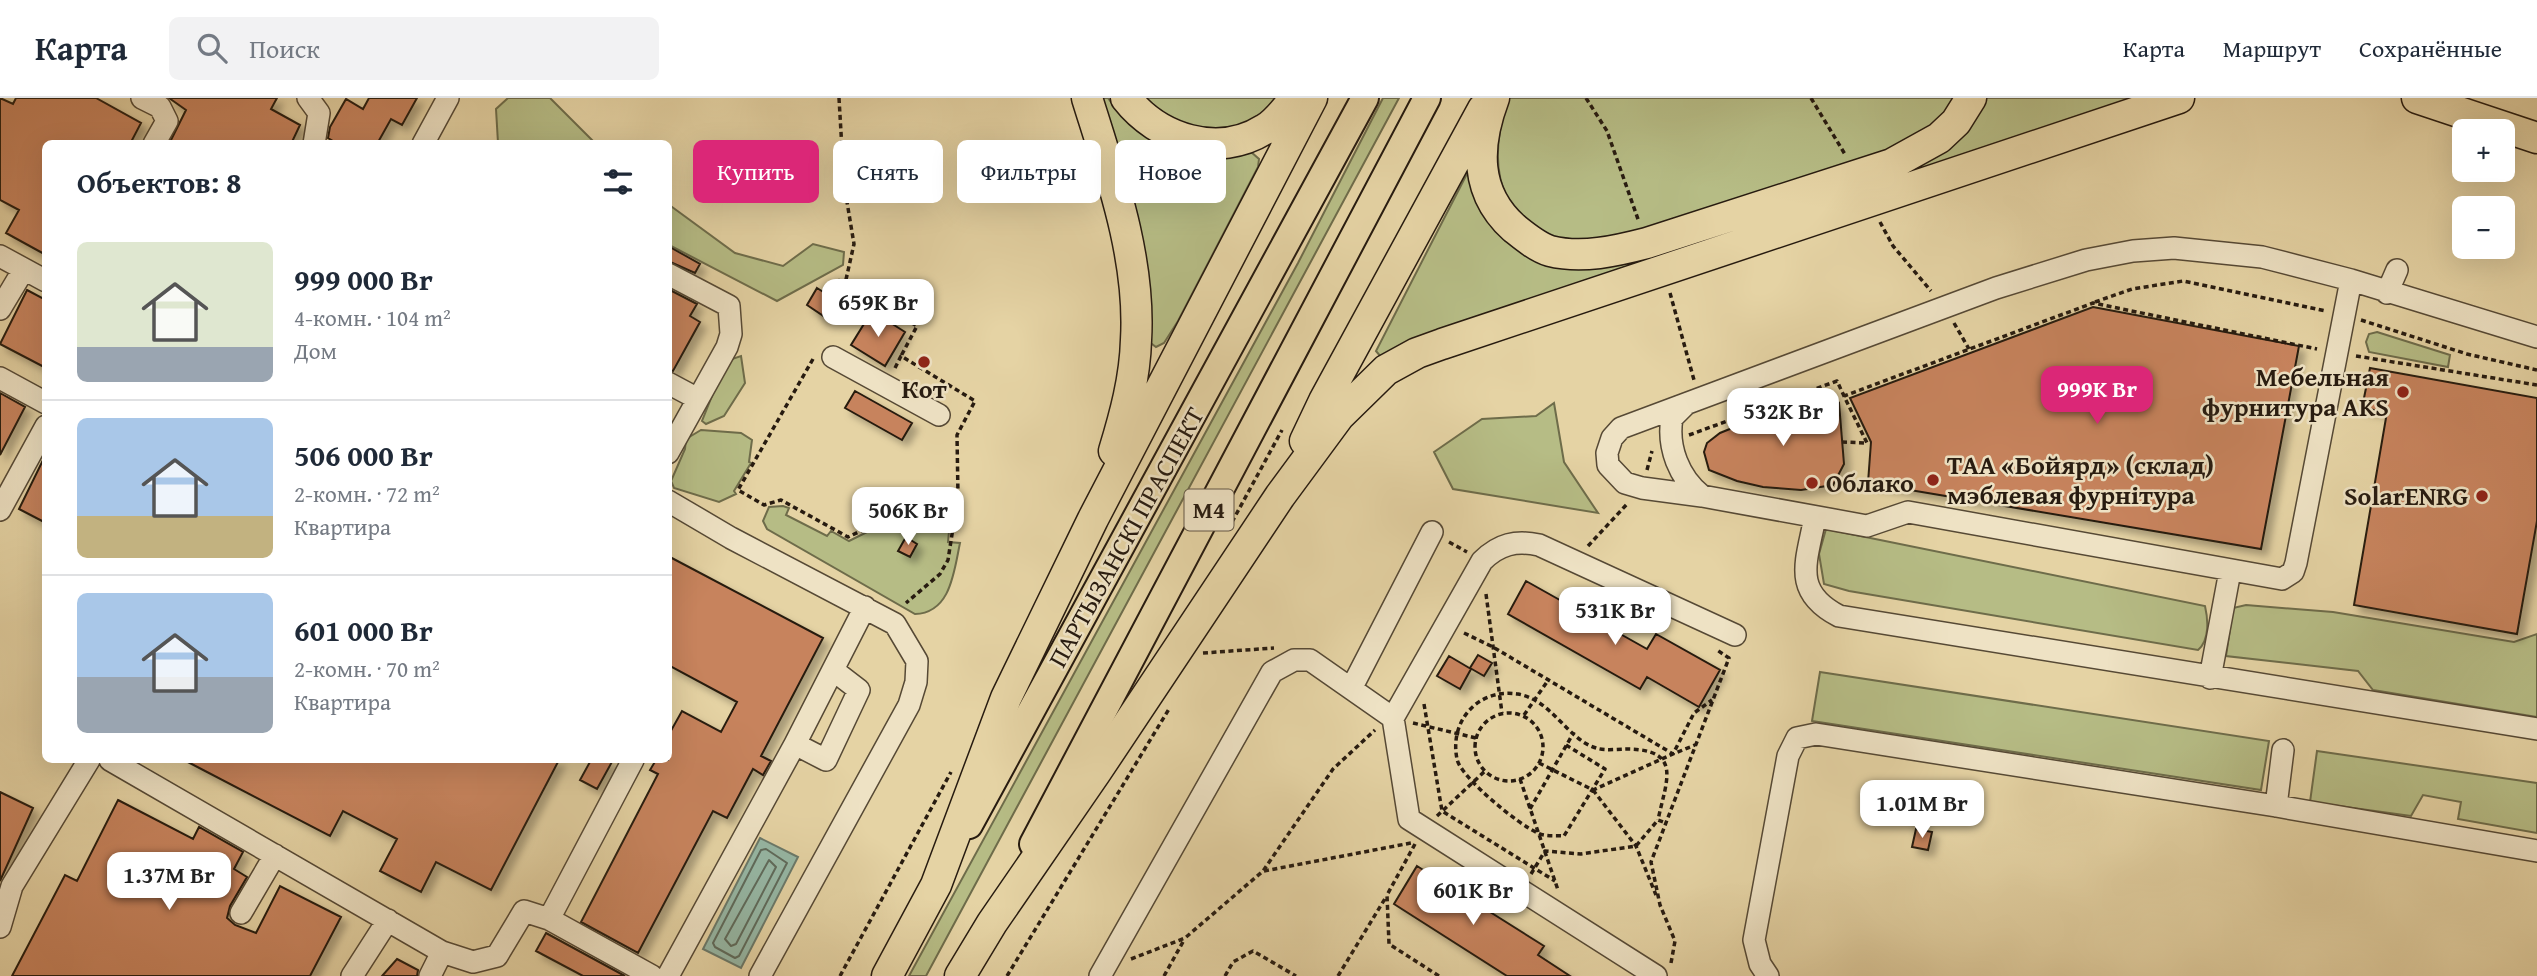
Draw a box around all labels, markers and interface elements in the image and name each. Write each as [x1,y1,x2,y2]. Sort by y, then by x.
search box [169,17,659,80]
text: Карта [35,24,127,72]
icon: search [193,29,231,67]
text: Поиск [249,29,320,68]
text: Карта [2123,31,2185,66]
text: Маршрут [2223,31,2321,66]
text: Сохранённые [2359,31,2502,66]
map controls [2452,119,2515,259]
button: + [2452,119,2515,182]
chip: Купить [693,140,819,203]
chip: Снять [833,140,943,203]
chip: Фильтры [957,140,1101,203]
chip: Новое [1115,140,1226,203]
text: Объектов: 8 [77,160,241,204]
icon: filters [599,163,637,201]
button: − [2452,196,2515,259]
text: 999 000 Br [294,257,433,301]
icon: home [133,270,217,354]
pin: 659K Br [813,280,943,339]
text: 659K Br [838,285,918,318]
text: 4-комн. · 104 m² [294,301,451,334]
text: Дом [294,334,337,367]
marker: Кот [916,354,932,370]
place label: Мебельная фурнитура AKS [2202,357,2389,426]
pin: 999K Br [2032,366,2162,426]
place label: Кот [901,369,947,408]
text: 999K Br [2057,372,2137,405]
marker: Мебельная фурнитура AKS [2395,384,2411,400]
pin: 532K Br [1718,388,1848,448]
text: 532K Br [1743,394,1823,427]
street label: ПАРТЫЗАНСКІ ПРАСПЕКТ [1038,399,1214,674]
text: 506 000 Br [294,433,433,477]
place label: ТАА «Бойярд» (склад) мэблевая фурнітура [1947,445,2214,514]
icon: home [133,446,217,530]
place label: Облако [1826,463,1914,502]
marker: ТАА «Бойярд» (склад) мэблевая фурнітура [1925,472,1941,488]
marker: Облако [1804,475,1820,491]
place label: SolarENRG [2344,476,2468,515]
text: 2-комн. · 72 m² [294,477,440,510]
pin: 506K Br [843,488,973,547]
marker: SolarENRG [2474,488,2490,504]
road number: М4 [1184,489,1234,530]
text: 506K Br [868,493,948,526]
text: Квартира [294,510,391,543]
pin: 531K Br [1550,588,1680,647]
text: 531K Br [1575,593,1655,626]
text: 601 000 Br [294,608,433,652]
icon: home [133,621,217,705]
text: 2-комн. · 70 m² [294,652,440,685]
text: Квартира [294,685,391,718]
pin: 1.01M Br [1850,780,1994,840]
text: 1.01M Br [1876,786,1968,819]
pin: 1.37M Br [97,852,241,912]
text: 1.37M Br [123,858,215,891]
pin: 601K Br [1408,868,1538,927]
text: 601K Br [1433,873,1513,906]

